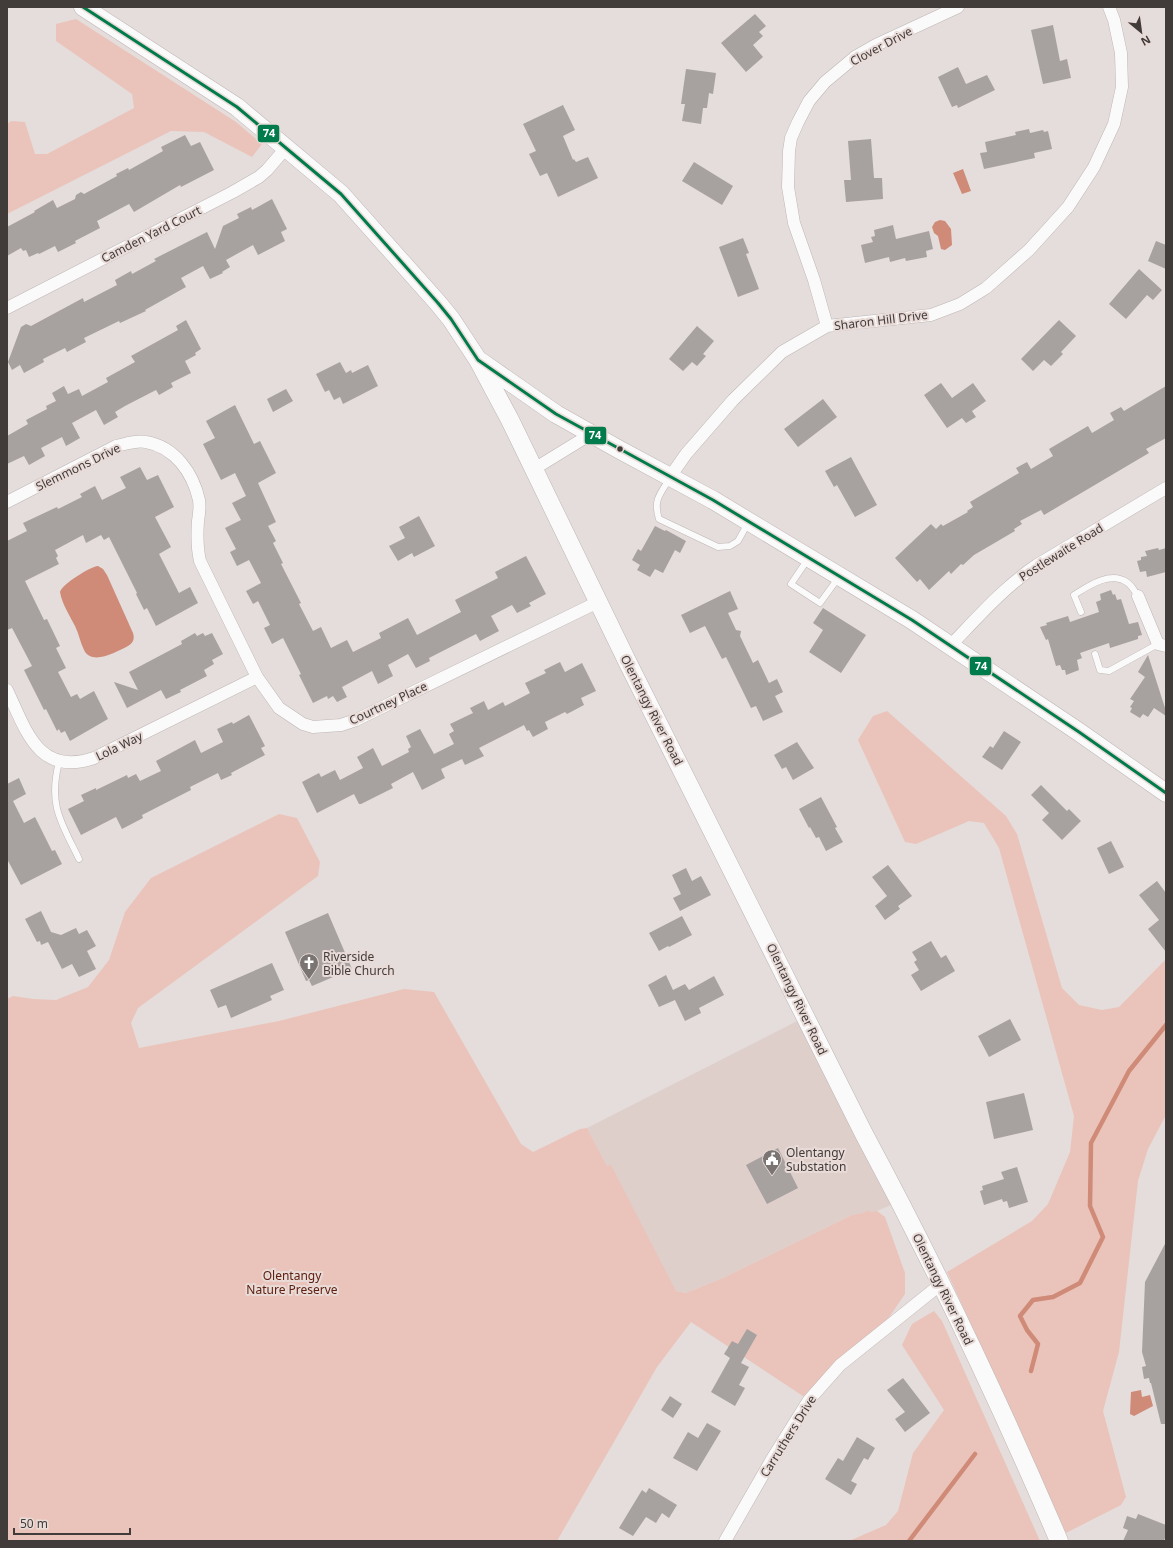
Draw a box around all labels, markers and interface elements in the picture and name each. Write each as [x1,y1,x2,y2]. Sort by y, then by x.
north arrow [1121,12,1161,52]
street label: Clover Drive [847,22,915,70]
text: N [1139,32,1154,50]
line badge: 74 [257,124,280,143]
text: 74 [263,125,276,140]
street label: Camden Yard Court [98,201,204,267]
street label: Sharon Hill Drive [833,306,929,334]
line badge: 74 [584,426,607,445]
text: 74 [589,427,602,442]
street label: Slemmons Drive [33,439,123,495]
unlabelled marker [615,444,625,454]
street label: Postlewaite Road [1016,519,1106,585]
street label: Olentangy River Road [617,652,687,768]
line badge: 74 [969,656,992,676]
text: 74 [975,658,988,673]
street label: Courtney Place [346,677,430,729]
street label: Lola Way [93,727,146,765]
street label: Olentangy River Road [763,940,831,1058]
place label: Riverside Bible Church [323,948,395,979]
church icon: Riverside Bible Church [298,952,320,980]
place label: Olentangy Substation [786,1144,846,1175]
public building icon: Olentangy Substation [761,1148,783,1176]
street label: Olentangy River Road [909,1230,977,1348]
park label: Olentangy Nature Preserve [246,1267,338,1298]
street label: Carruthers Drive [756,1392,820,1480]
scale bar [14,1510,130,1536]
text: 50 m [20,1515,48,1532]

